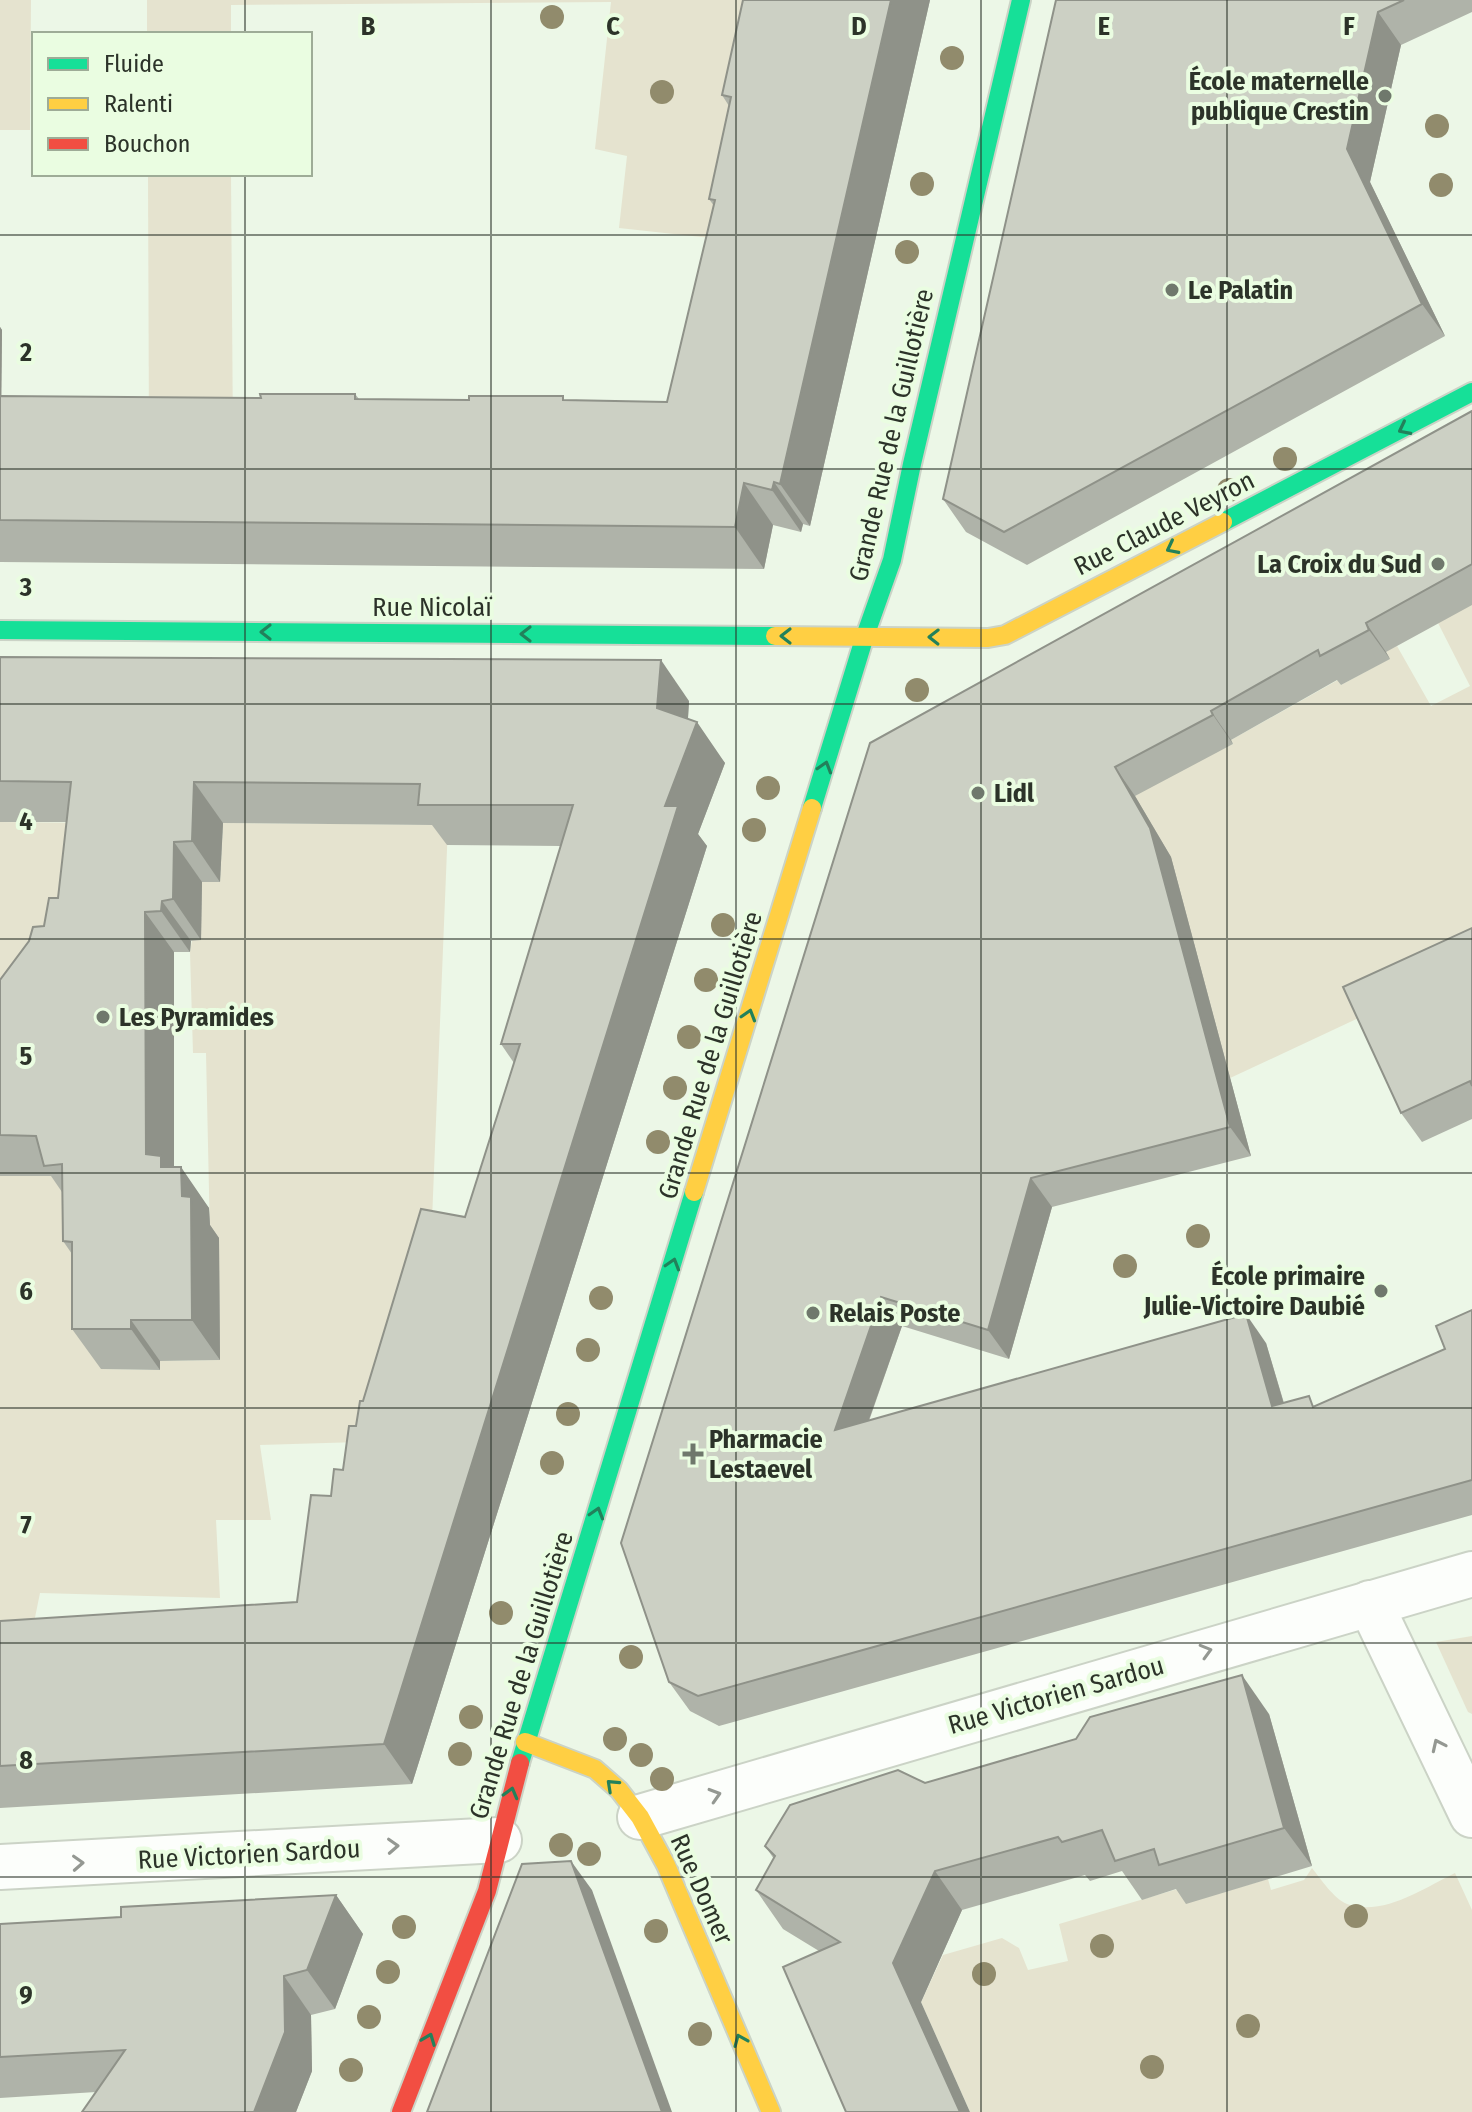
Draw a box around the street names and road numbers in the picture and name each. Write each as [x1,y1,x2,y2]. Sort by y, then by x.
street label: Grande Rue de la Guillotière [843,286,940,584]
street label: Rue Claude Veyron [1069,465,1260,582]
street label: Rue Nicolaï [372,592,493,623]
street label: Grande Rue de la Guillotière [652,908,769,1203]
street label: Grande Rue de la Guillotière [463,1528,580,1823]
street label: Rue Victorien Sardou [945,1650,1168,1741]
street label: Rue Domer [664,1829,740,1949]
street label: Rue Victorien Sardou [137,1833,361,1876]

